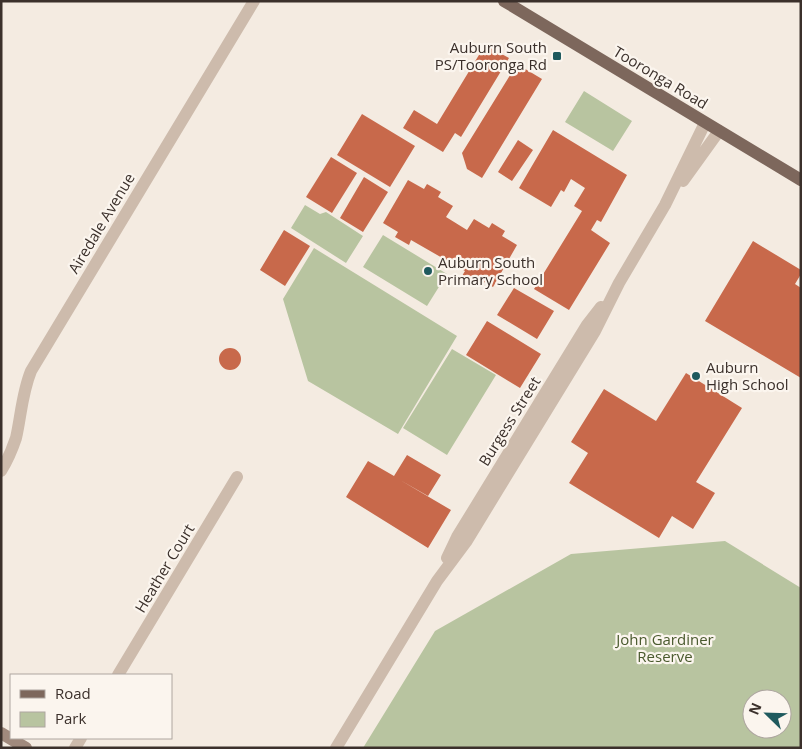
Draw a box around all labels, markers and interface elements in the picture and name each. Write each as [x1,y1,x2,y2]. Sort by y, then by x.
place label: Auburn South PS/Tooronga Rd [435,37,547,74]
street label: Tooronga Road [610,41,712,113]
marker: Auburn South PS/Tooronga Rd [551,50,563,62]
street label: Airedale Avenue [63,169,139,277]
place label: Auburn South Primary School [438,252,543,289]
marker: Auburn South Primary School [422,265,434,277]
place label: Auburn High School [706,357,789,394]
marker: Auburn High School [690,370,702,382]
street label: Burgess Street [474,373,544,469]
street label: Heather Court [130,520,198,616]
park label: John Gardiner Reserve [614,629,714,666]
legend [10,674,172,739]
text: Road [55,683,91,703]
north arrow [742,689,792,739]
text: N [744,700,766,718]
text: Park [55,708,86,728]

